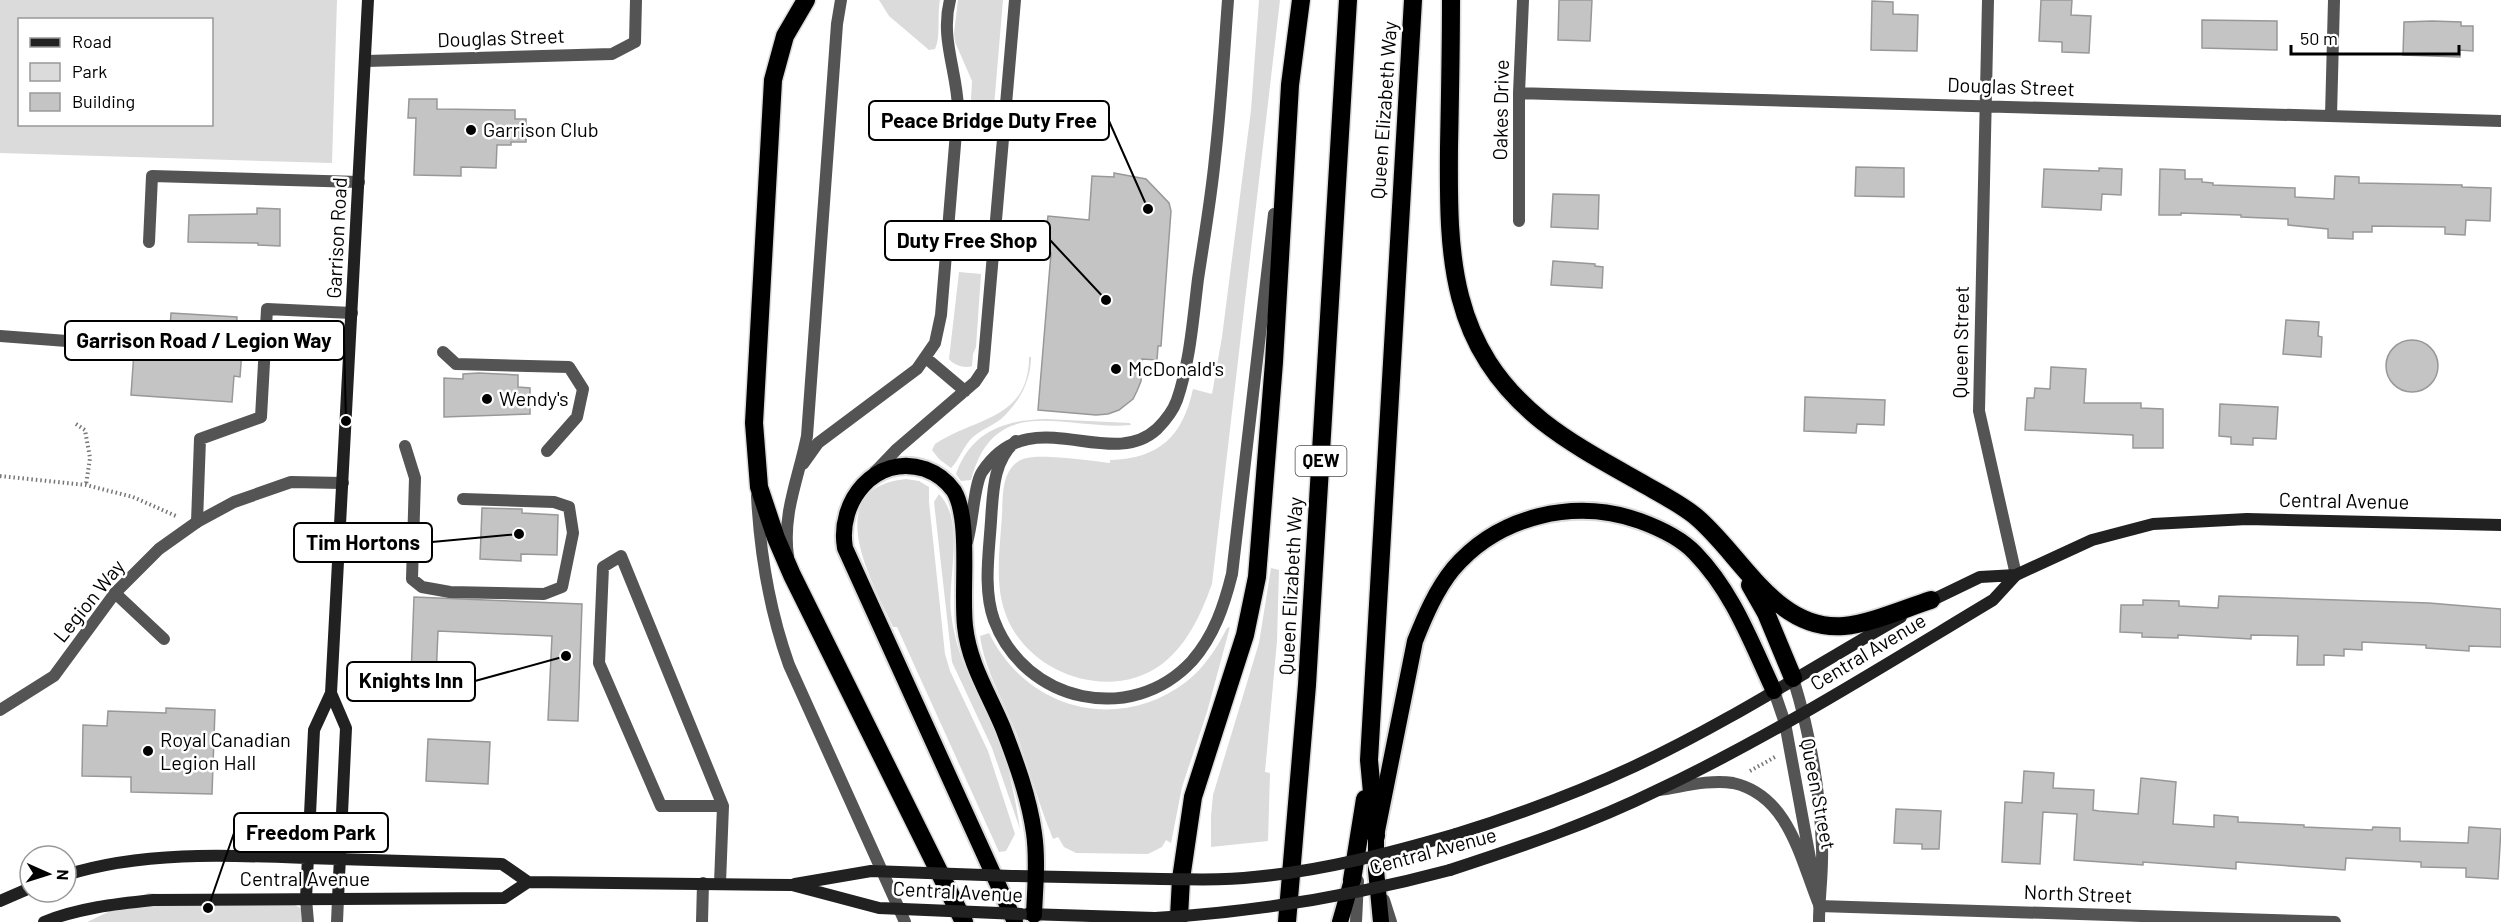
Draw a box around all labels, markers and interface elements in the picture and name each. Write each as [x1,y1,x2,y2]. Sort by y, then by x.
legend [18,18,213,126]
scale bar [2291,18,2459,56]
street label: Queen Elizabeth Way [1365,20,1401,200]
street label: Douglas Street [437,23,565,51]
text: 50 m [2300,27,2338,49]
text: Road [72,30,112,52]
street label: Oakes Drive [1487,59,1513,161]
text: Park [72,60,107,82]
street label: Douglas Street [1947,72,2075,100]
text: Building [72,90,135,112]
callout: Peace Bridge Duty Free [869,101,1109,140]
text: Peace Bridge Duty Free [881,107,1097,132]
place label: Garrison Club [483,117,599,141]
marker: Garrison Club [464,123,478,137]
street label: Garrison Road [321,177,351,299]
callout: Duty Free Shop [885,221,1050,260]
text: Duty Free Shop [897,227,1037,252]
street label: Queen Street [1947,285,1973,399]
callout: Garrison Road / Legion Way [65,321,344,360]
text: Garrison Road / Legion Way [76,327,332,352]
place label: McDonald's [1128,356,1224,380]
marker: McDonald's [1109,362,1123,376]
place label: Wendy's [499,386,569,410]
marker: Wendy's [480,392,494,406]
road number: QEW [1296,446,1346,476]
street label: Central Avenue [2279,487,2409,513]
street label: Queen Elizabeth Way [1273,496,1307,676]
callout: Tim Hortons [294,523,432,562]
text: Tim Hortons [306,529,420,554]
street label: Legion Way [48,554,129,647]
street label: Central Avenue [1805,607,1930,695]
callout: Knights Inn [347,662,475,701]
text: Knights Inn [359,667,463,692]
place label: Royal Canadian Legion Hall [160,727,291,774]
street label: Queen Street [1796,736,1842,852]
marker: Royal Canadian Legion Hall [141,744,155,758]
callout: Freedom Park [234,813,388,852]
text: Freedom Park [246,819,376,844]
street label: Central Avenue [1367,822,1499,879]
north arrow [18,844,78,904]
street label: Central Avenue [240,866,370,890]
text: N [54,869,73,881]
street label: Central Avenue [892,876,1024,906]
street label: North Street [2023,879,2133,907]

